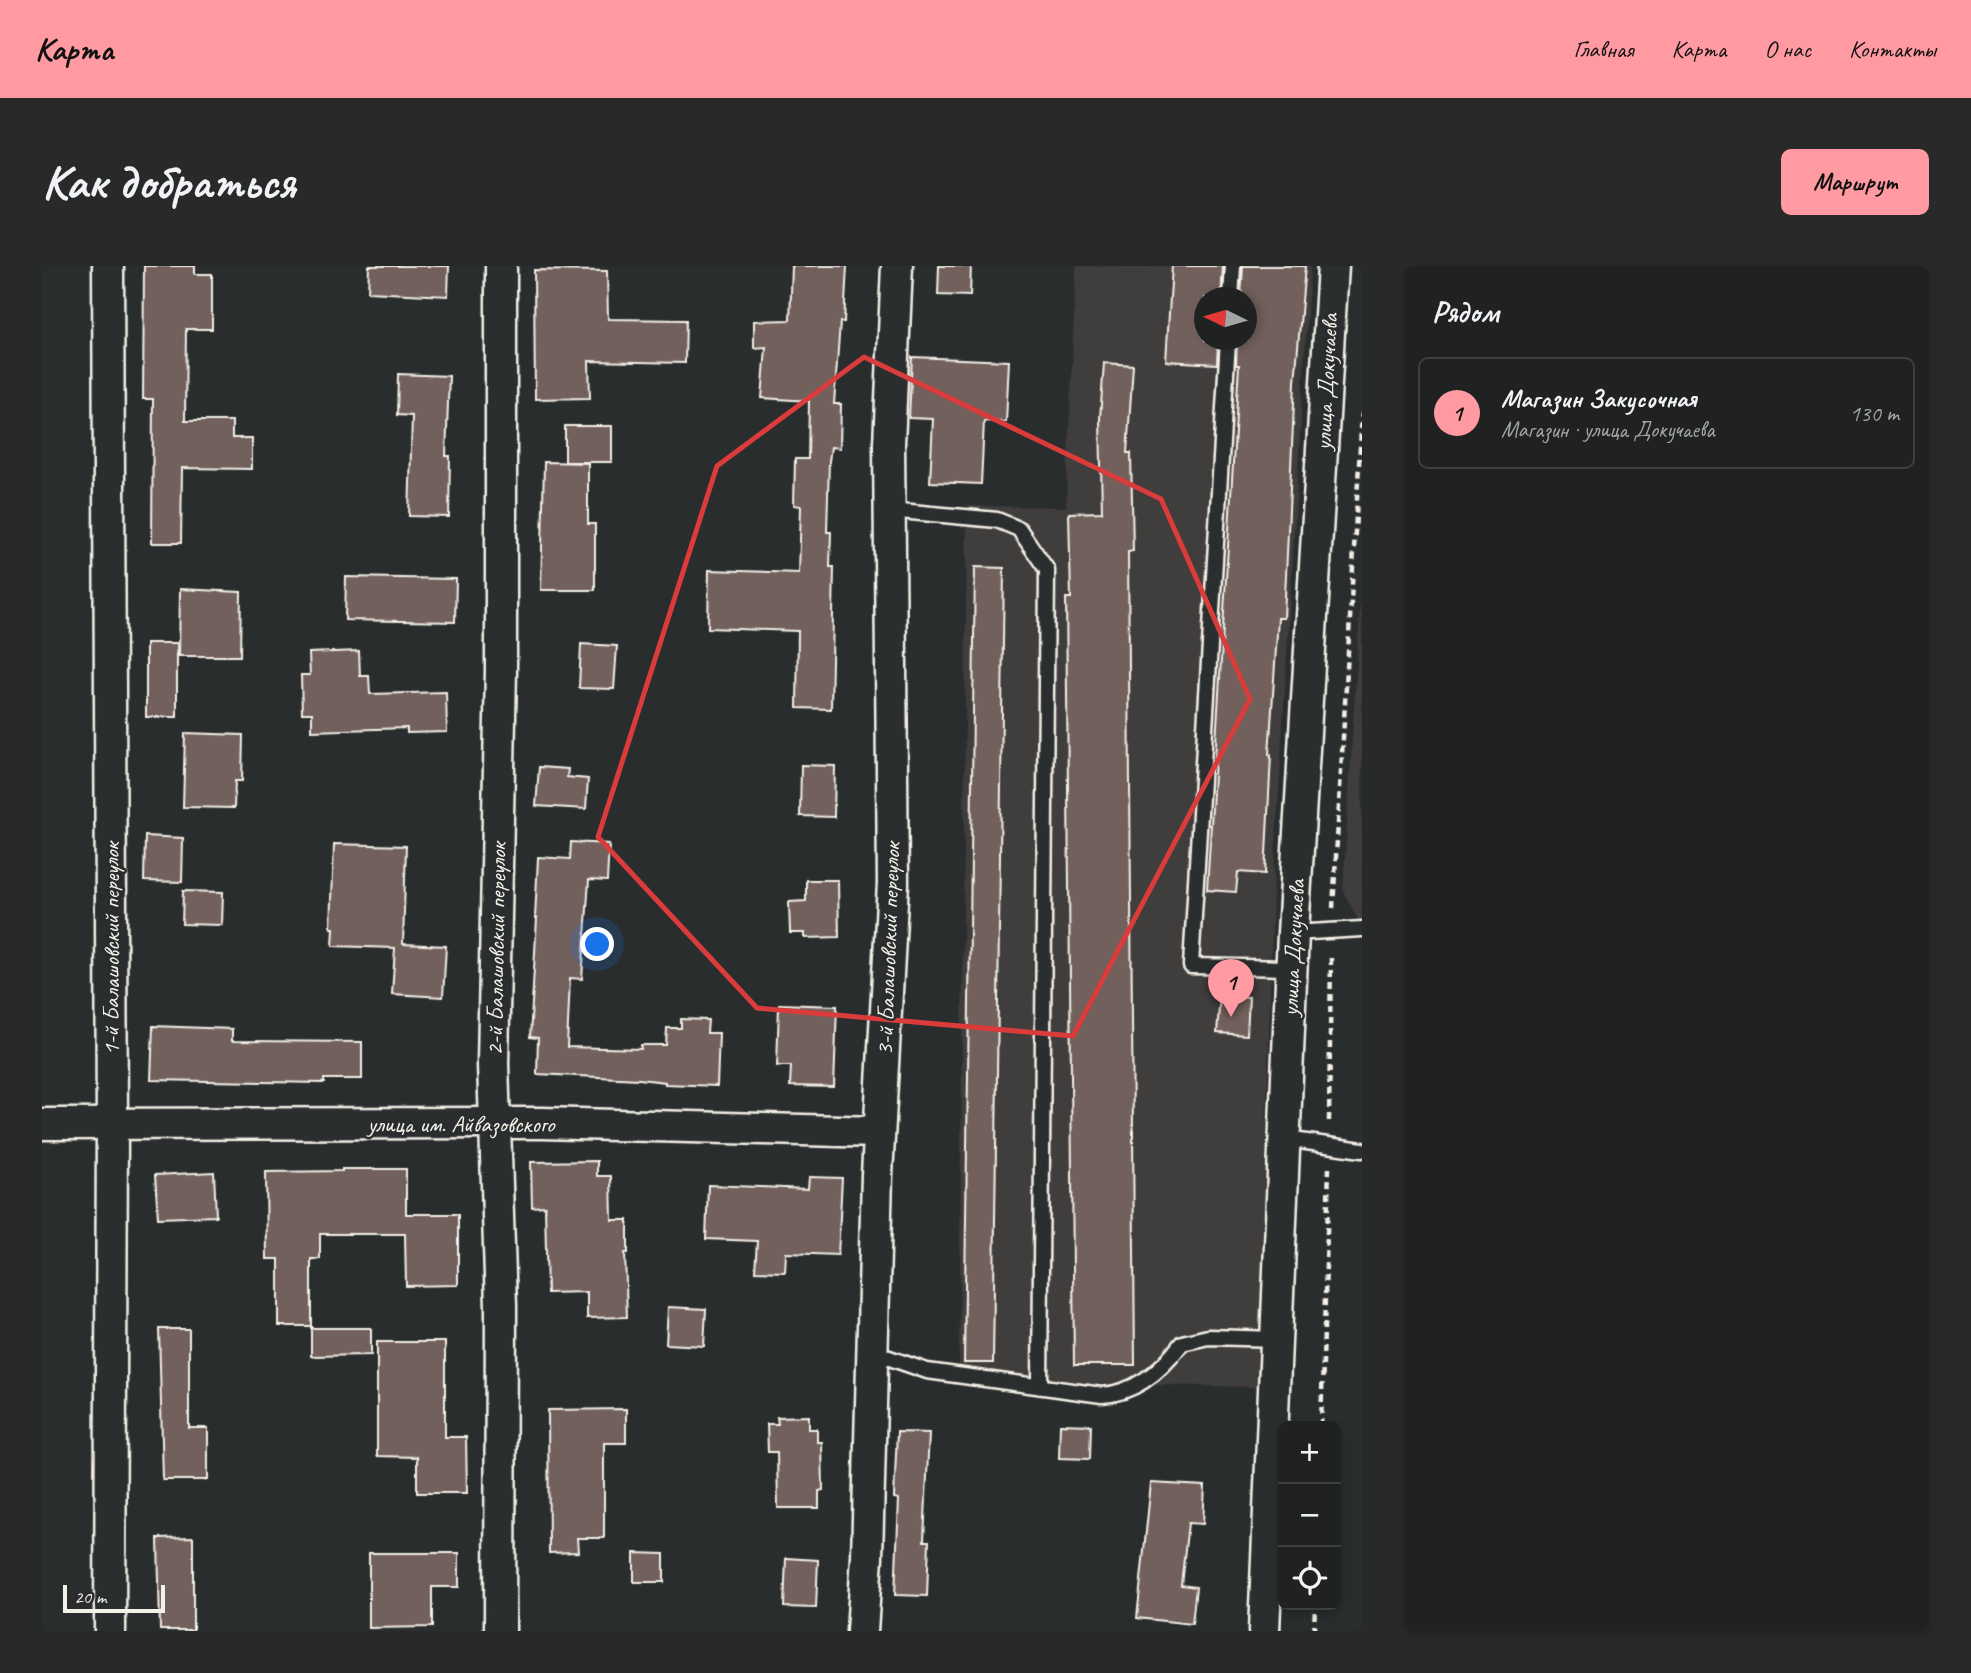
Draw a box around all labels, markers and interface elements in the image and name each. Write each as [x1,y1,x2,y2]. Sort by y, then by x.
text: Карта [35,28,114,70]
text: Главная [1573,34,1634,64]
text: Карта [1672,34,1726,64]
text: О нас [1764,34,1811,64]
text: Контакты [1849,34,1936,64]
button: Маршрут [1781,149,1929,215]
text: Как добраться [42,151,295,213]
north arrow [1194,287,1257,350]
text: Рядом [1432,293,1499,331]
street label: улица Докучаева [1307,312,1345,453]
text: Магазин Закусочная [1501,382,1697,415]
text: 1 [1452,399,1462,428]
text: 130 m [1850,399,1899,428]
text: Магазин · улица Докучаева [1501,415,1715,444]
street label: 1-й Балашовский переулок [96,840,126,1056]
street label: 2-й Балашовский переулок [479,840,513,1056]
street label: 3-й Балашовский переулок [869,840,907,1056]
street label: улица Докучаева [1274,878,1312,1019]
your location [580,927,614,961]
pin: 1 [1208,959,1254,1017]
street label: улица им. Айвазовского [365,1109,556,1139]
map controls [1278,1421,1341,1610]
button: + [1278,1421,1341,1484]
button: − [1278,1484,1341,1547]
button: locate [1278,1547,1341,1610]
scale bar [63,1582,164,1614]
text: 20 m [74,1585,106,1609]

